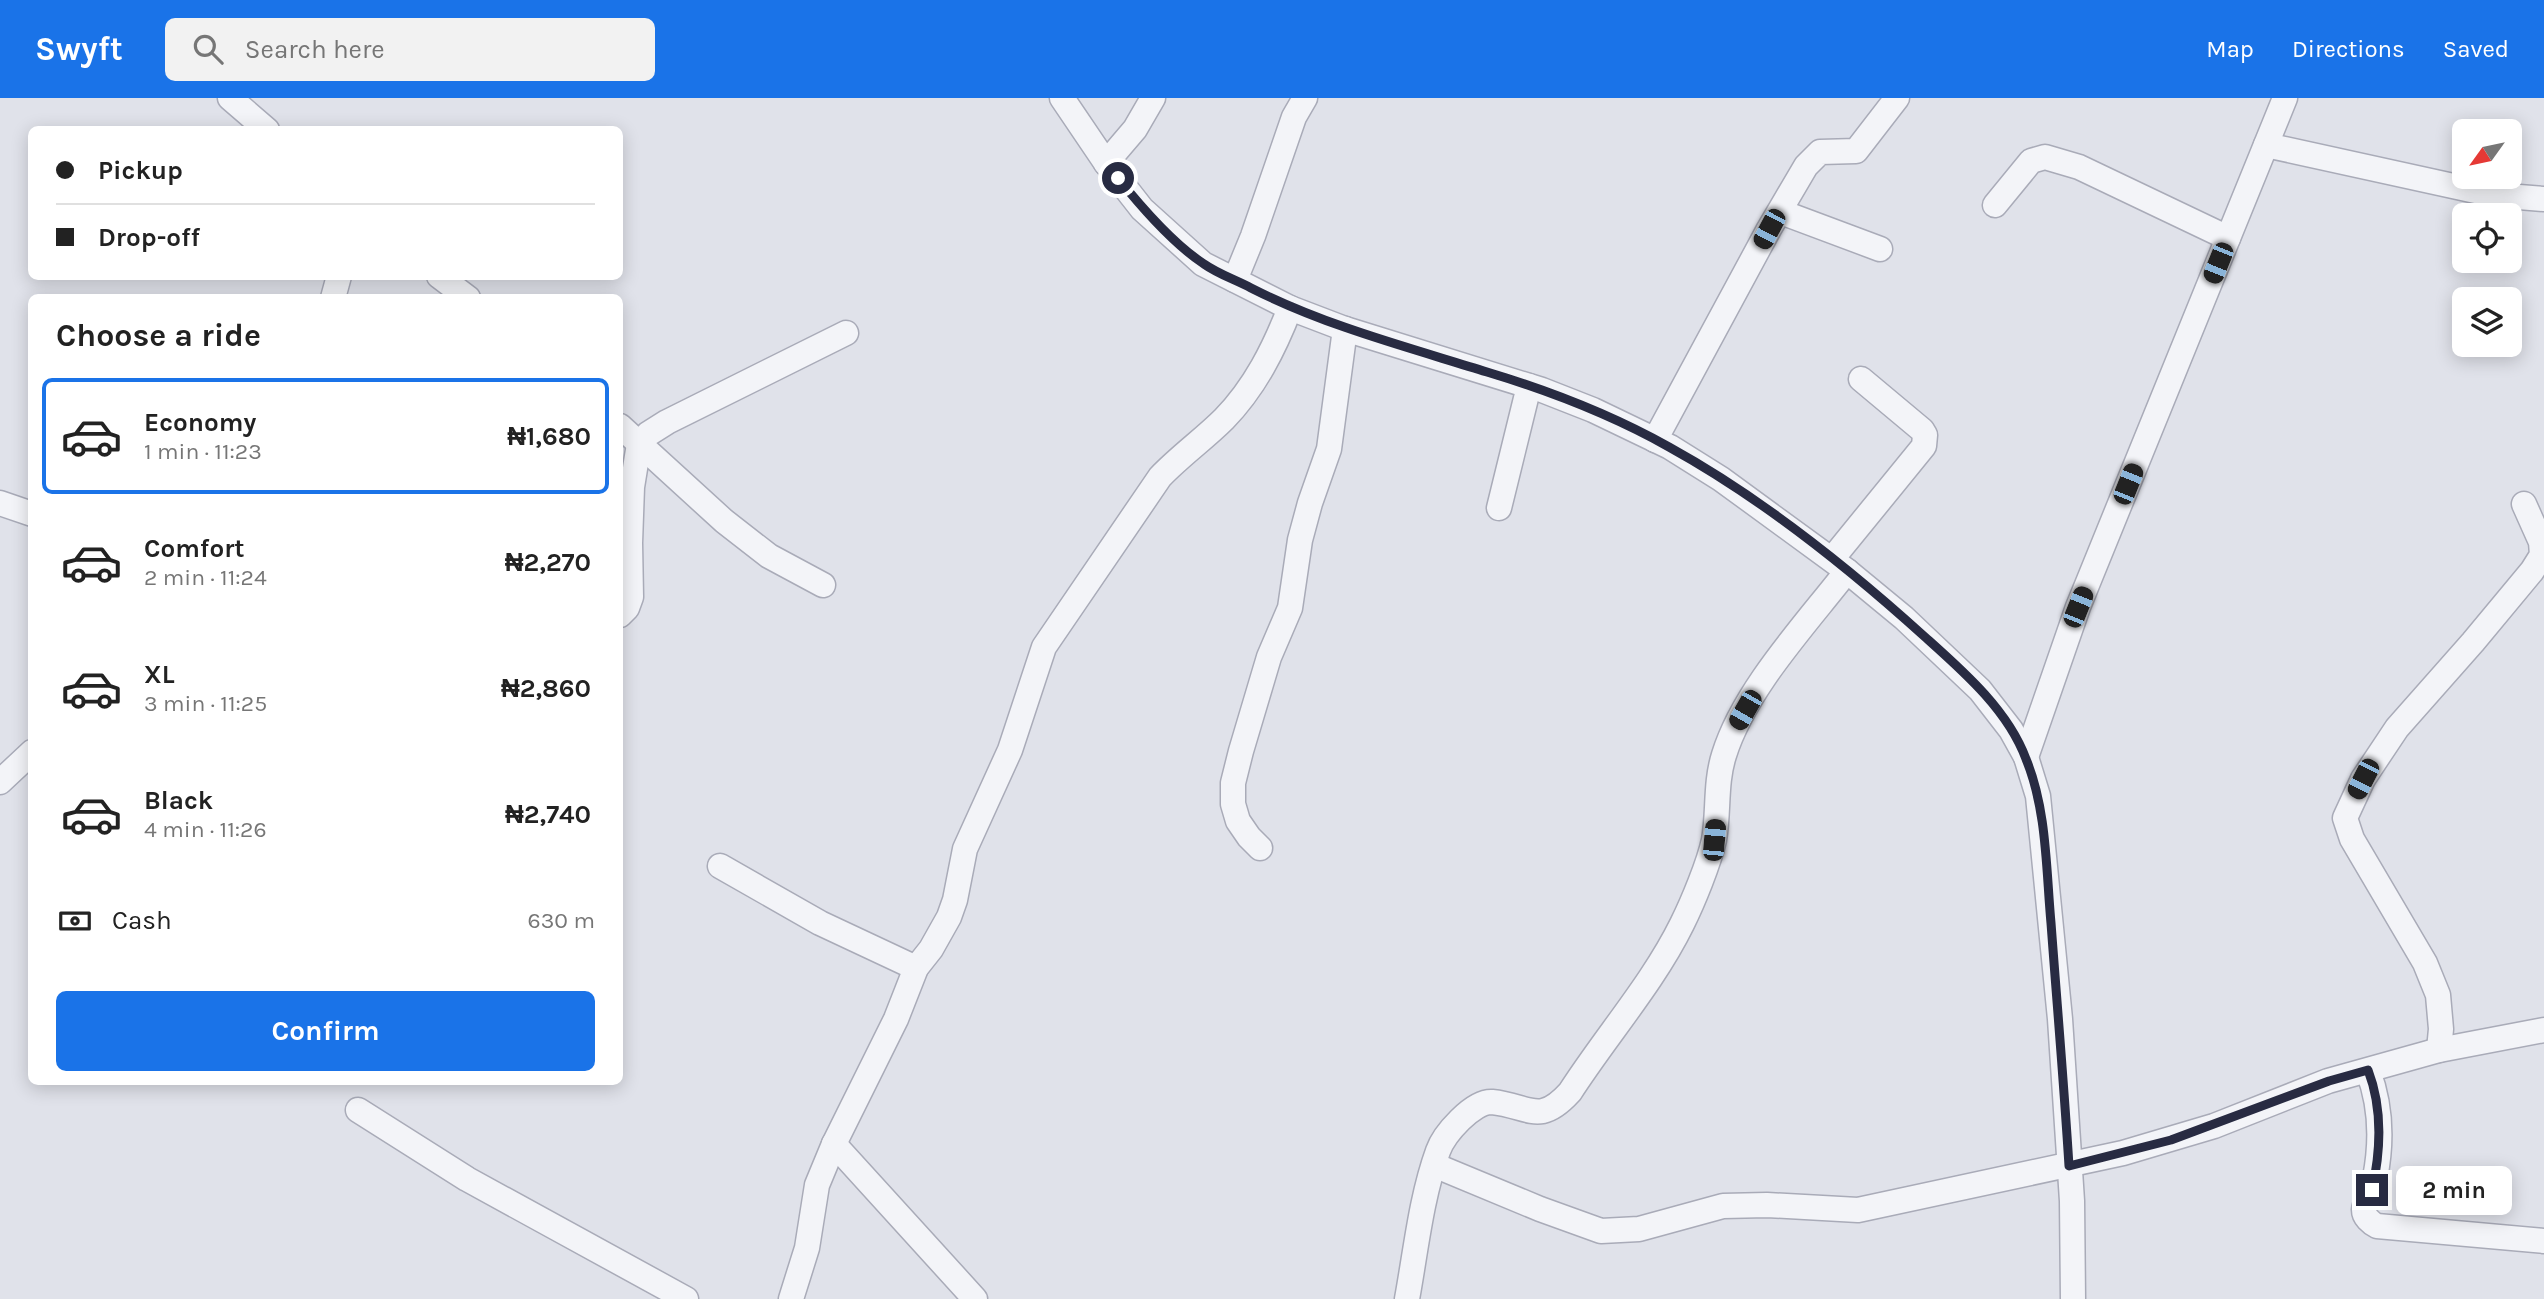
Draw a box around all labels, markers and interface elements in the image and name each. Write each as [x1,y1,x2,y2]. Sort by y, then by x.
search box [165,18,655,81]
text: Swyft [35,30,123,68]
icon: search [189,30,227,68]
text: Search here [245,34,385,65]
text: Map [2206,35,2254,63]
text: Directions [2292,35,2405,63]
text: Saved [2443,35,2509,63]
north arrow [2452,119,2522,189]
map controls [2452,119,2522,357]
text: Pickup [98,155,183,186]
route start [1102,162,1134,194]
button: locate [2452,203,2522,273]
car [1750,206,1789,252]
text: Drop-off [98,222,200,253]
car [2201,240,2236,286]
button: layers [2452,287,2522,357]
text: Choose a ride [56,317,261,354]
icon: car [60,405,123,468]
text: Economy [144,407,256,438]
text: ₦1,680 [507,421,591,452]
text: 1 min · 11:23 [144,438,262,465]
car [2111,461,2146,507]
icon: car [60,531,123,594]
text: Comfort [144,533,245,564]
text: ₦2,270 [505,547,591,578]
text: 2 min · 11:24 [144,564,267,591]
car [2061,584,2096,630]
icon: car [60,657,123,720]
text: XL [144,659,175,690]
text: ₦2,860 [501,673,591,704]
car [1726,687,1765,733]
text: 3 min · 11:25 [144,690,267,717]
car [2345,756,2382,802]
icon: car [60,783,123,846]
text: Black [144,785,213,816]
text: ₦2,740 [505,799,591,830]
text: 4 min · 11:26 [144,816,267,843]
car [1702,818,1727,862]
icon: cash [56,902,94,940]
text: Cash [112,905,172,936]
text: 630 m [528,907,595,934]
button: Confirm [56,991,595,1071]
callout: 2 min [2396,1166,2512,1214]
route end [2356,1174,2388,1206]
text: 2 min [2422,1177,2486,1204]

